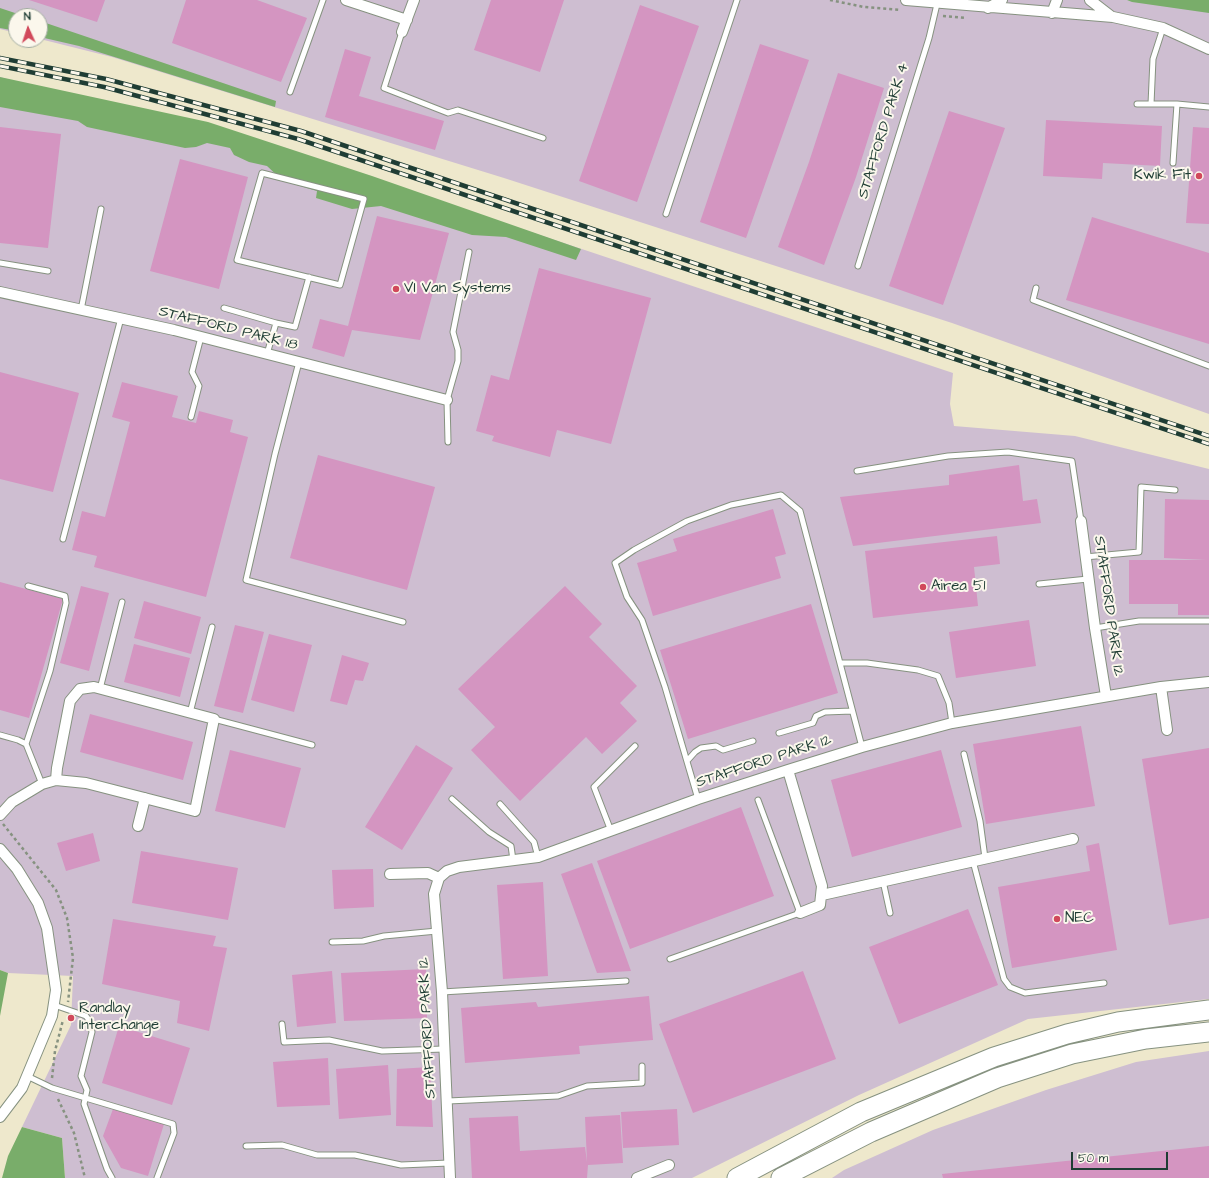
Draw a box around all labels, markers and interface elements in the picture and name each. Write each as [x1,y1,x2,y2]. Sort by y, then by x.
north arrow [8,8,48,48]
text: N [24,9,31,24]
street label: STAFFORD PARK 4 [855,61,913,201]
place label: Kwik Fit [1134,167,1191,185]
marker: Kwik Fit [1194,171,1204,181]
place label: VI Van Systems [404,280,511,298]
marker: VI Van Systems [391,284,401,294]
street label: STAFFORD PARK 18 [157,303,299,355]
street label: STAFFORD PARK 12 [1089,535,1127,677]
place label: Airea 51 [931,578,985,596]
marker: Airea 51 [918,582,928,592]
street label: STAFFORD PARK 12 [694,732,834,792]
place label: NEC [1065,910,1094,928]
marker: NEC [1052,914,1062,924]
street label: STAFFORD PARK 12 [415,957,441,1099]
place label: Randlay Interchange [79,1000,159,1035]
marker: Randlay Interchange [66,1013,76,1023]
scale bar [1073,1144,1170,1170]
text: 50 m [1078,1150,1108,1167]

